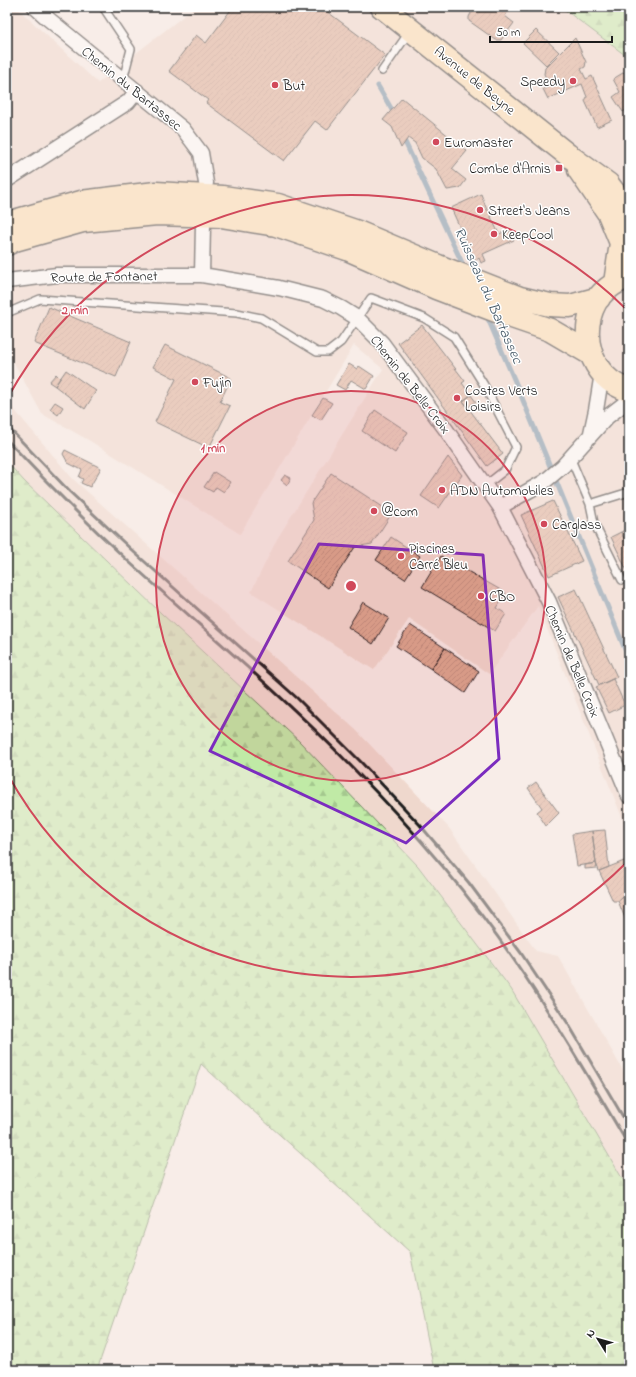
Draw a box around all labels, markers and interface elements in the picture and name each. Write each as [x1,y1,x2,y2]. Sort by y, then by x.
scale bar [490,18,612,44]
text: 50 m [496,24,520,42]
street label: Chemin du Bartassec [76,42,186,137]
street label: Avenue de Beyne [428,42,520,122]
place label: Speedy [520,72,565,94]
place label: But [282,76,305,97]
marker: Speedy [568,76,578,86]
marker: But [270,80,280,90]
place label: Euromaster [444,133,514,154]
marker: Euromaster [431,137,441,147]
place label: Combe d'Arnis [469,159,551,180]
marker: Combe d'Arnis [554,163,564,173]
place label: Street's Jeans [488,201,570,222]
marker: Street's Jeans [475,205,485,215]
water label: Ruisseau du Bartassec [448,224,529,368]
place label: KeepCool [502,225,553,246]
marker: KeepCool [489,229,499,239]
street label: Route de Fontanet [50,266,158,289]
text: 2 min [61,302,88,320]
street label: Chemin de Belle Croix [365,331,455,439]
place label: Fujin [202,373,231,394]
marker: Fujin [190,377,200,387]
place label: Costes Verts Loisirs [465,381,538,418]
marker: Costes Verts Loisirs [452,393,462,403]
text: 1 min [201,440,225,458]
place label: ADN Automobiles [450,481,554,502]
marker: ADN Automobiles [437,485,447,495]
place label: @com [382,502,418,523]
marker: @com [369,506,379,516]
place label: Carglass [552,515,602,537]
marker: Carglass [539,519,549,529]
place label: Piscines Carré Bleu [409,539,468,576]
marker: Piscines Carré Bleu [396,551,406,561]
centre of rings [344,579,358,593]
place label: CBO [489,587,515,608]
marker: CBO [476,591,486,601]
street label: Chemin de Belle Croix [538,602,605,721]
north arrow [578,1319,618,1359]
text: N [582,1326,599,1341]

